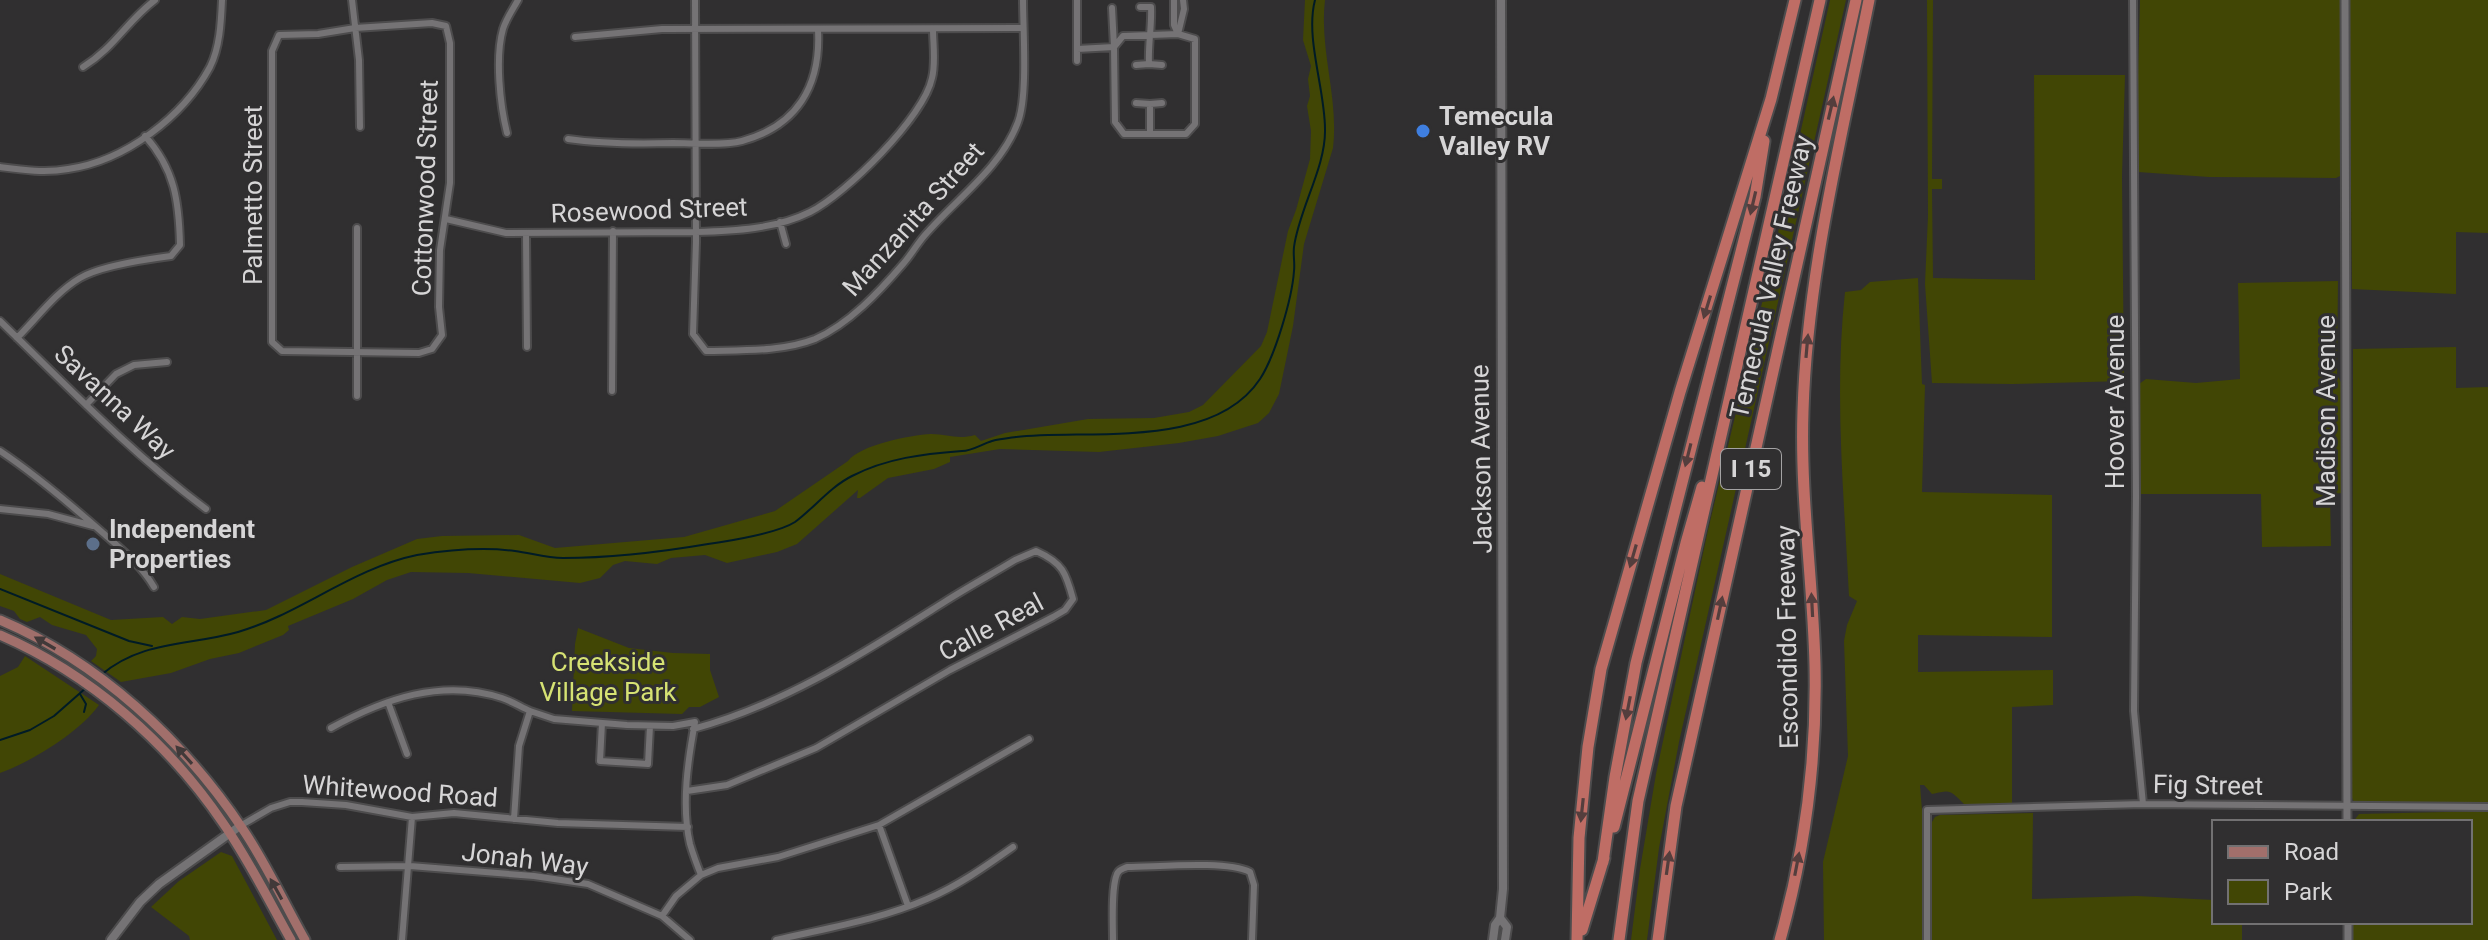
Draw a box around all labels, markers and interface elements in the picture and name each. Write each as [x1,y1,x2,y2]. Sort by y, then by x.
street label: Cottonwood Street [406,79,444,297]
one-way arrow [1825,96,1838,121]
place label: Temecula Valley RV [1439,101,1554,161]
street label: Palmetto Street [238,105,268,285]
marker: Temecula Valley RV [1414,122,1432,140]
street label: Temecula Valley Freeway [1724,132,1818,422]
street label: Manzanita Street [836,136,990,302]
one-way arrow [1746,191,1758,216]
street label: Rosewood Street [550,192,748,228]
one-way arrow [1700,295,1712,319]
street label: Hoover Avenue [2100,315,2130,489]
street label: Madison Avenue [2311,315,2341,507]
one-way arrow [1801,333,1814,358]
street label: Savanna Way [48,338,182,466]
street label: Jackson Avenue [1464,364,1498,554]
one-way arrow [1681,442,1693,467]
road number: I 15 [1721,449,1781,489]
place label: Independent Properties [109,514,255,574]
street label: Escondido Freeway [1770,525,1804,749]
marker: Independent Properties [84,535,102,553]
one-way arrow [1626,544,1638,569]
street label: Calle Real [934,587,1048,667]
one-way arrow [1805,592,1818,617]
one-way arrow [1714,595,1727,620]
one-way arrow [34,636,56,650]
park label: Creekside Village Park [540,647,677,707]
one-way arrow [1621,695,1633,720]
one-way arrow [176,745,193,765]
street label: Whitewood Road [301,769,499,813]
street label: Fig Street [2153,769,2263,801]
one-way arrow [1575,798,1588,823]
legend [2212,820,2472,924]
street label: Jonah Way [460,836,590,882]
text: Road [2284,838,2339,866]
one-way arrow [1662,850,1675,875]
one-way arrow [1792,851,1804,876]
one-way arrow [270,878,284,900]
text: Park [2284,878,2333,906]

